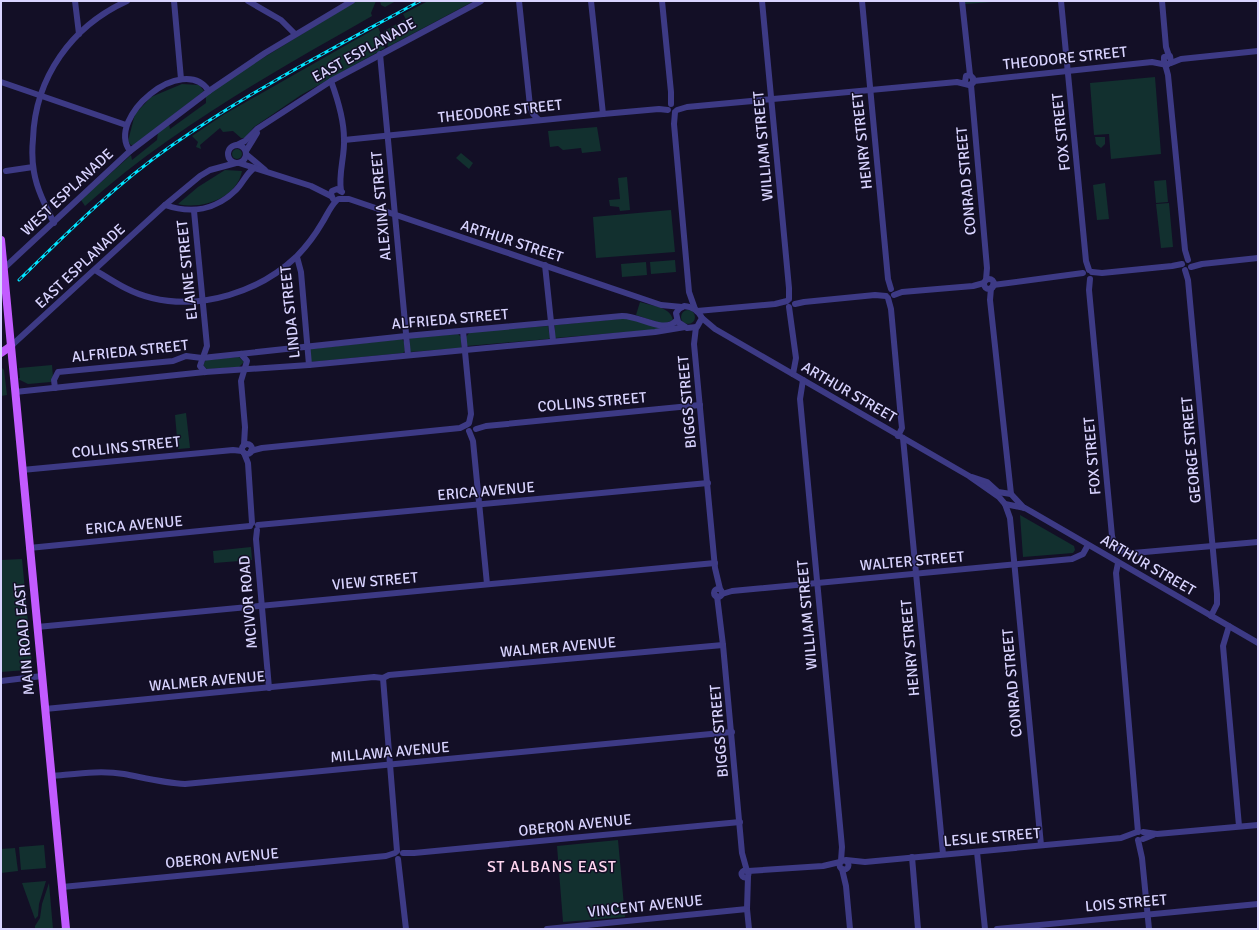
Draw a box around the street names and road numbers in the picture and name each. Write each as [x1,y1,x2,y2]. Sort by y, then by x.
street label: EAST ESPLANADE [309,14,419,86]
street label: THEODORE STREET [1002,42,1129,73]
street label: WILLIAM STREET [749,90,777,202]
street label: HENRY STREET [848,91,876,190]
street label: FOX STREET [1048,92,1074,172]
street label: THEODORE STREET [437,95,564,126]
street label: CONRAD STREET [952,125,980,236]
street label: WEST ESPLANADE [17,145,117,239]
street label: ALEXINA STREET [367,150,395,262]
street label: ARTHUR STREET [459,216,566,266]
street label: ELAINE STREET [173,219,201,321]
street label: EAST ESPLANADE [31,220,129,312]
street label: LINDA STREET [276,264,304,359]
street label: ALFRIEDA STREET [391,305,510,333]
street label: ALFRIEDA STREET [71,336,190,366]
street label: BIGGS STREET [674,354,700,449]
street label: ARTHUR STREET [798,358,900,427]
street label: COLLINS STREET [537,388,648,416]
street label: GEORGE STREET [1177,395,1205,504]
street label: FOX STREET [1080,416,1104,496]
street label: COLLINS STREET [71,432,182,462]
street label: ERICA AVENUE [437,478,535,504]
street label: ERICA AVENUE [85,512,183,538]
street label: ARTHUR STREET [1097,531,1199,600]
street label: WALTER STREET [859,547,965,575]
street label: MCIVOR ROAD [235,555,261,649]
street label: WILLIAM STREET [793,559,821,671]
street label: VIEW STREET [331,568,419,594]
street label: MAIN ROAD EAST [10,581,38,696]
street label: HENRY STREET [897,598,923,697]
street label: CONRAD STREET [998,627,1026,738]
street label: WALMER AVENUE [499,633,617,661]
street label: WALMER AVENUE [148,667,266,695]
street label: BIGGS STREET [706,683,732,778]
street label: MILLAWA AVENUE [330,738,450,766]
street label: OBERON AVENUE [517,810,633,840]
street label: LESLIE STREET [943,824,1042,850]
street label: OBERON AVENUE [165,844,279,872]
street label: LOIS STREET [1084,890,1168,916]
street label: VINCENT AVENUE [586,891,704,921]

